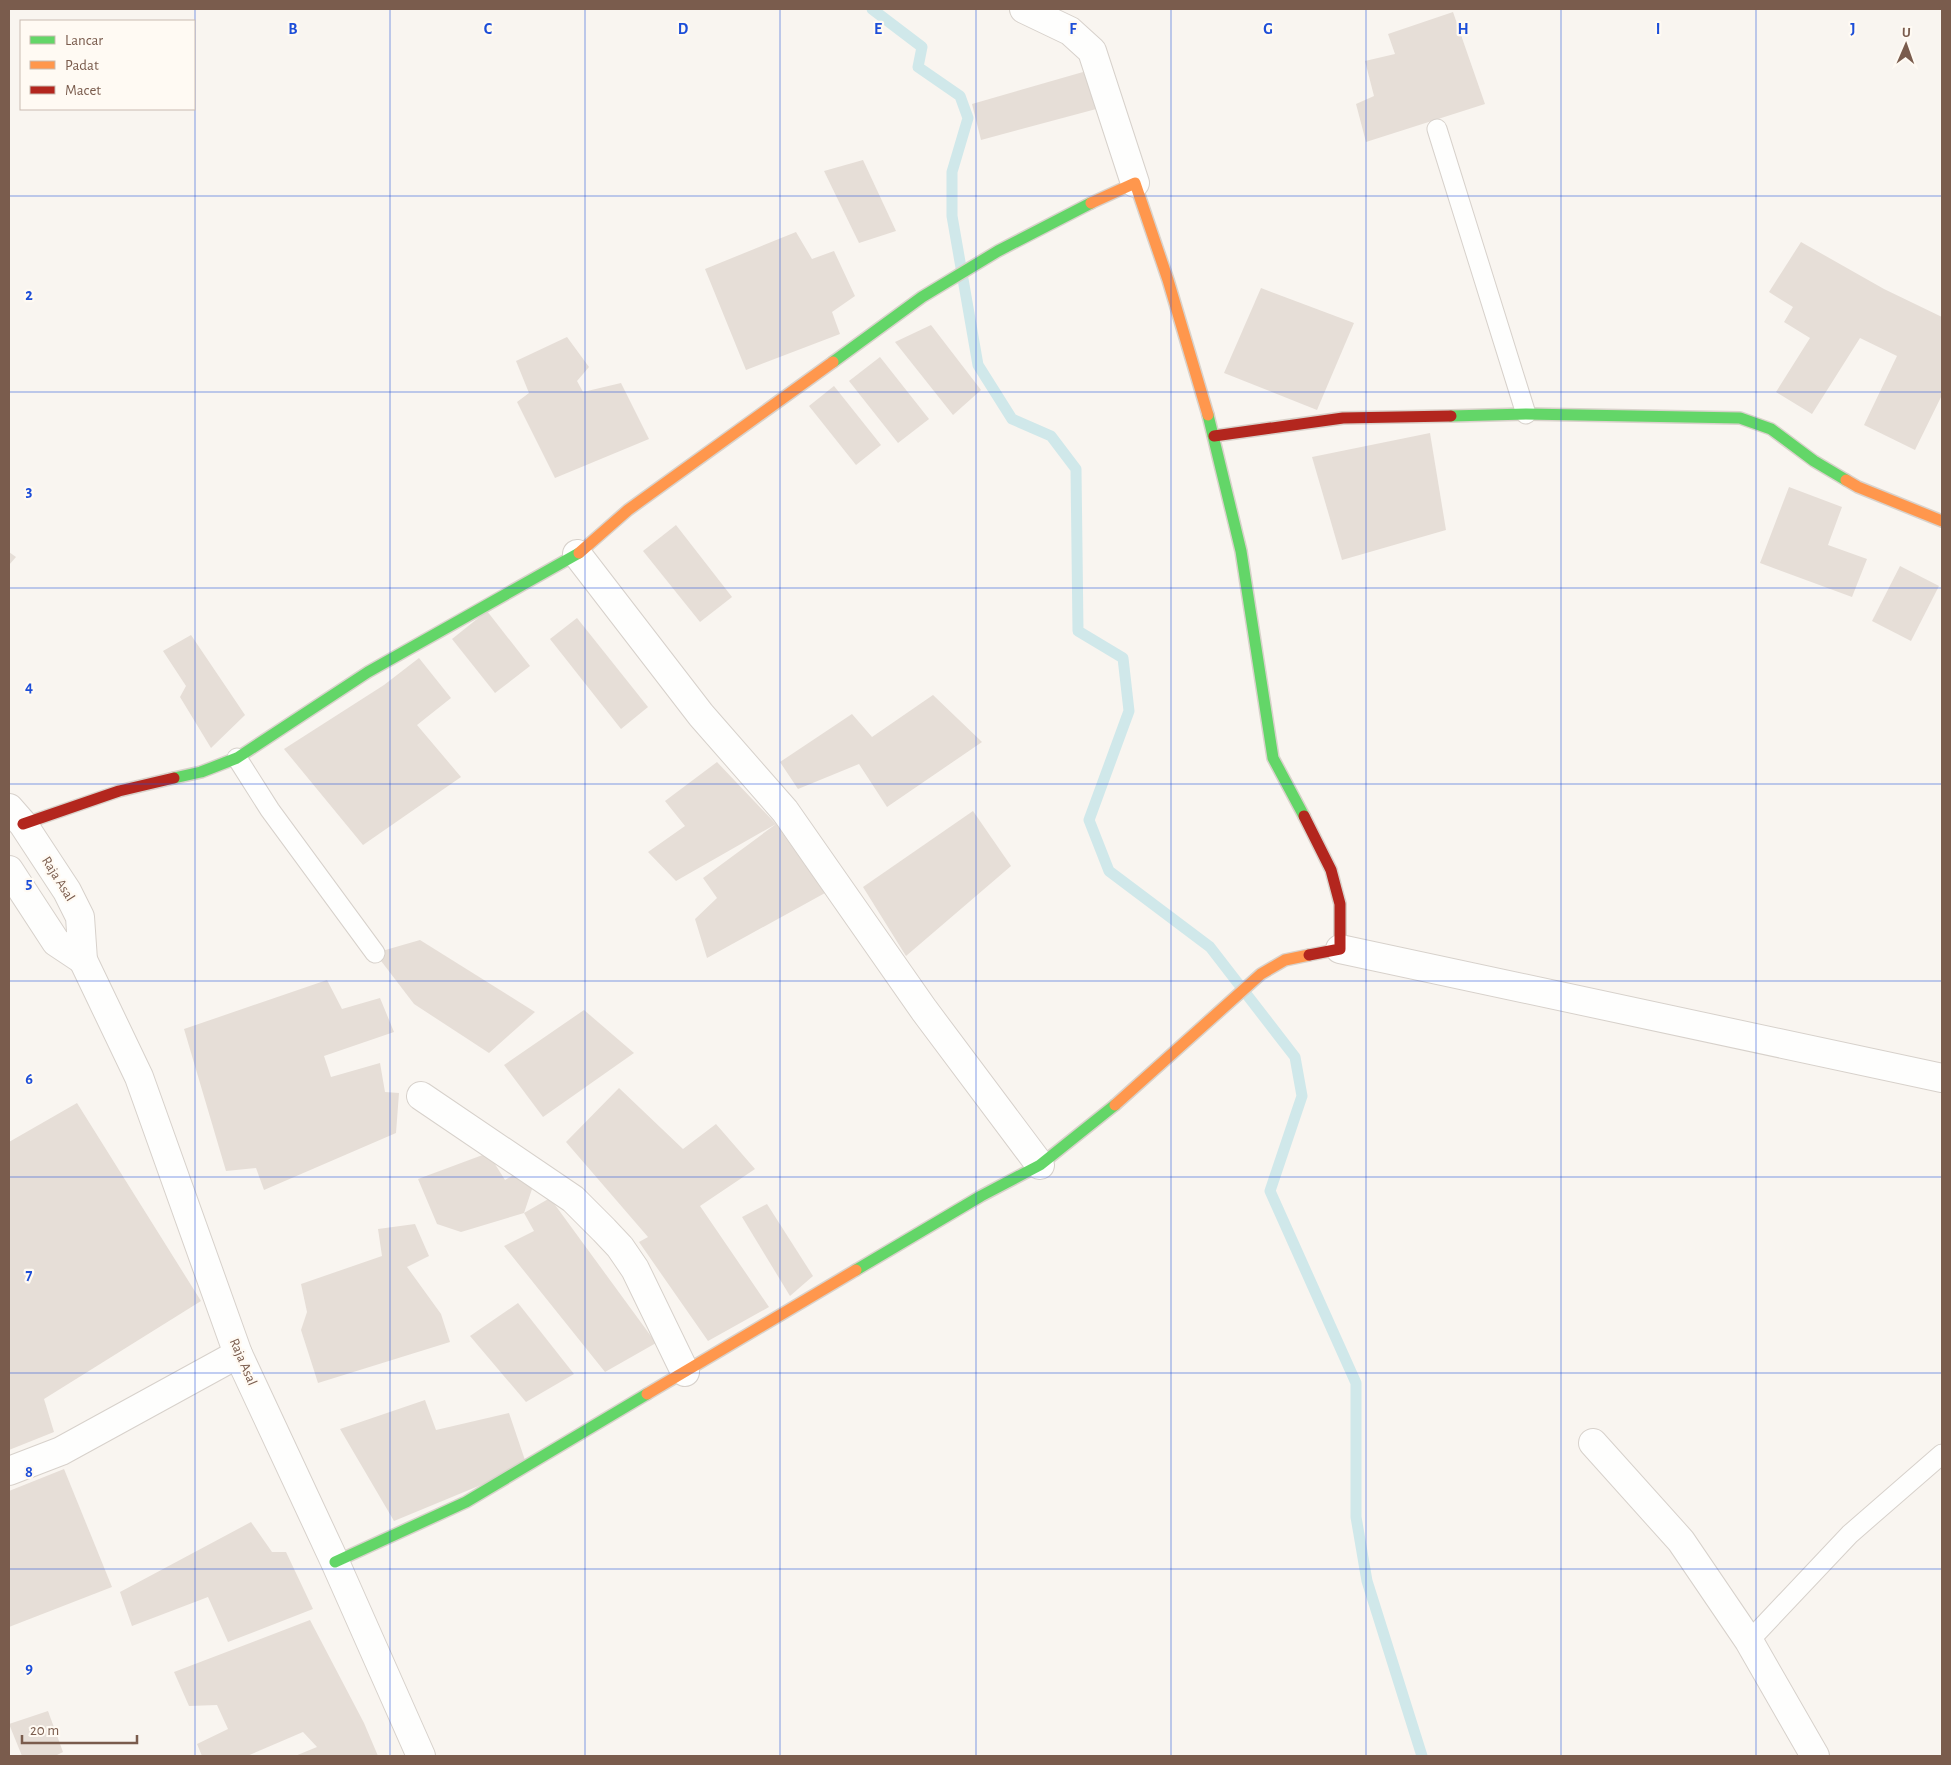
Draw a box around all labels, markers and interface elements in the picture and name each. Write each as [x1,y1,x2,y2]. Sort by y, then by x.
legend [20,20,195,110]
north arrow [1881,20,1931,70]
text: B [288,21,298,37]
text: C [484,21,493,37]
text: D [678,21,689,37]
text: E [874,21,882,37]
text: F [1069,21,1077,37]
text: G [1263,21,1273,37]
text: H [1457,21,1469,37]
text: I [1656,21,1660,37]
text: J [1850,21,1856,37]
text: U [1902,26,1911,40]
text: Lancar [65,33,103,48]
text: Padat [65,58,99,73]
text: Macet [65,83,101,98]
text: 2 [25,287,33,303]
text: 3 [26,483,33,499]
text: 4 [25,679,33,695]
street label: Raja Asal [39,854,77,904]
text: 5 [26,875,33,891]
text: 6 [25,1071,33,1087]
text: 7 [26,1267,33,1283]
street label: Raja Asal [227,1336,259,1388]
text: 8 [25,1464,33,1480]
text: 9 [25,1660,33,1676]
scale bar [22,1712,138,1744]
text: 20 m [30,1723,59,1738]

